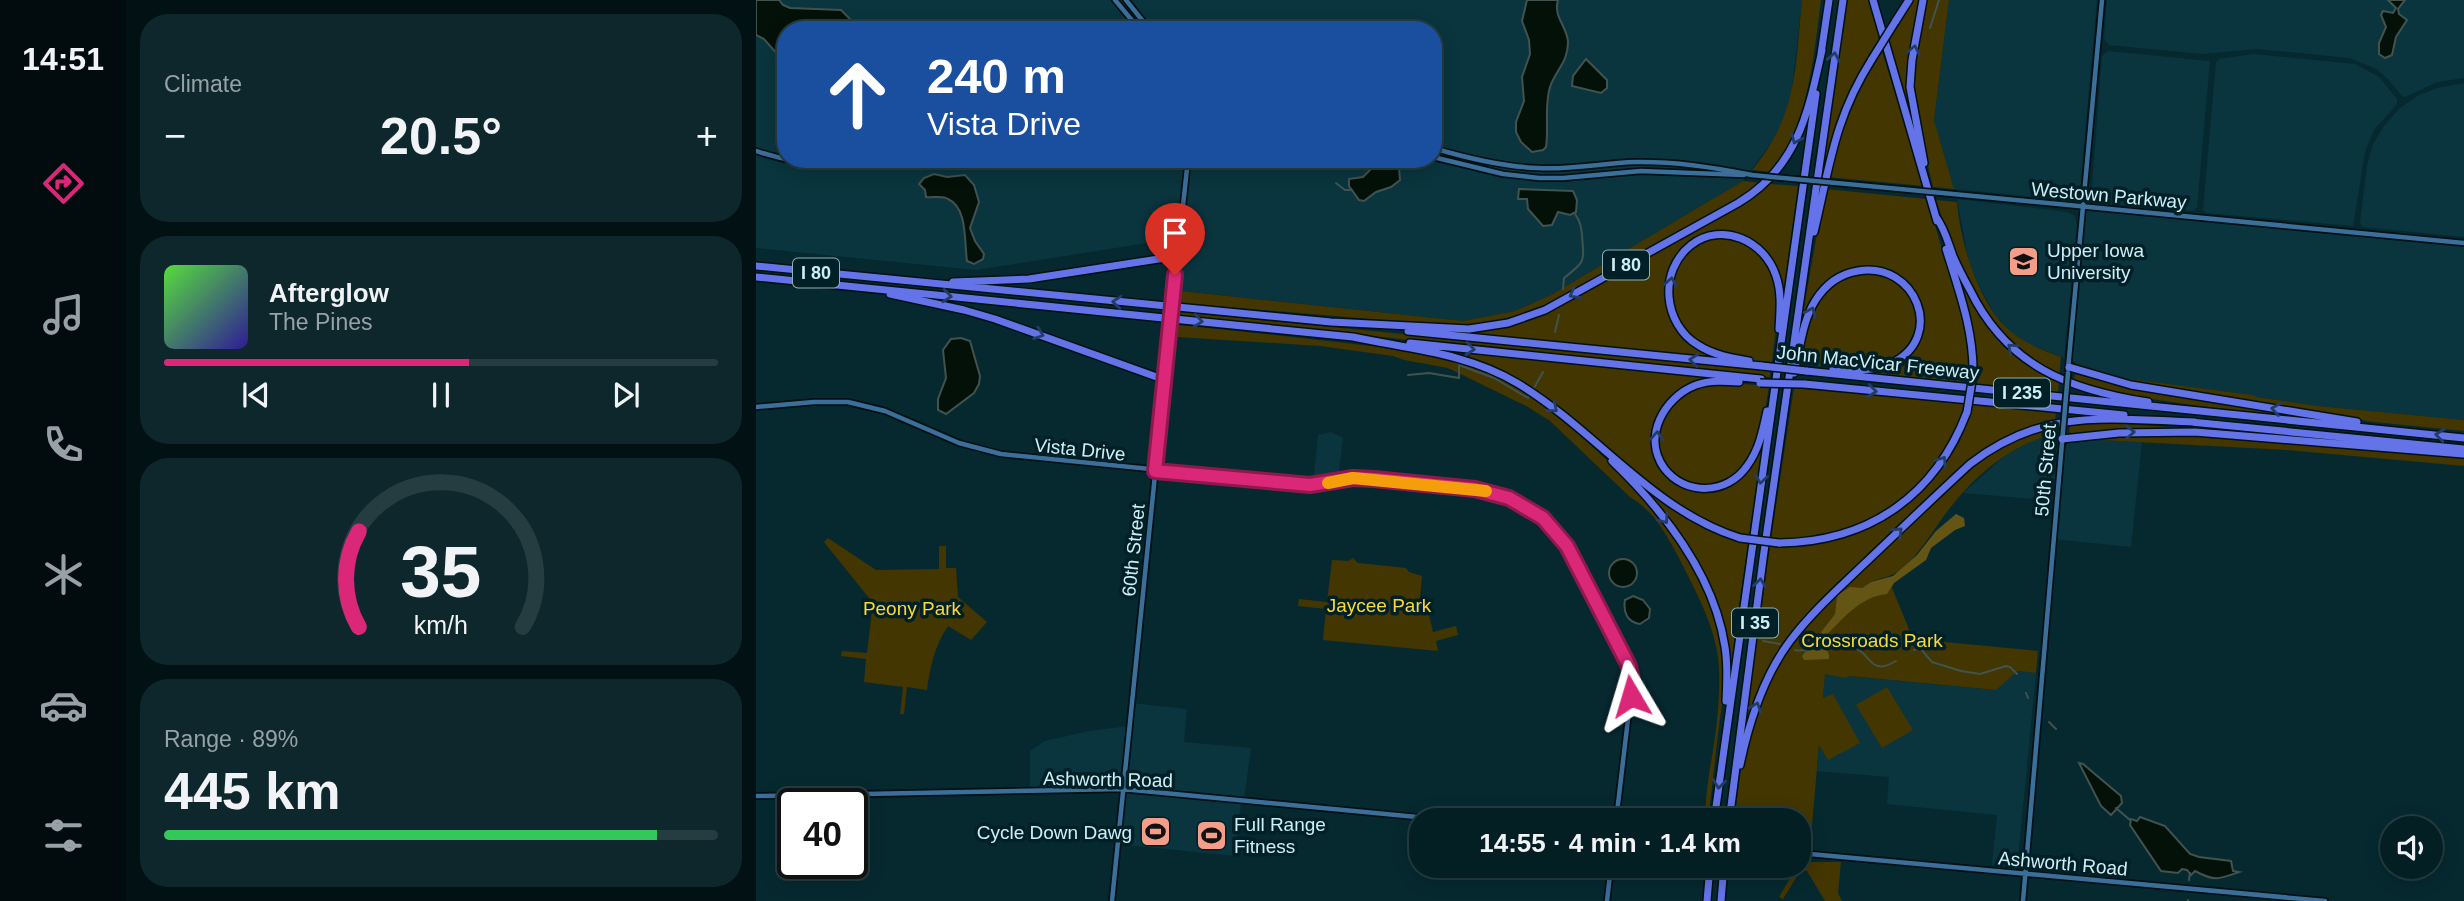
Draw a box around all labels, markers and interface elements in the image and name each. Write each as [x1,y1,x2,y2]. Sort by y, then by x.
text: 14:51 [22,41,104,77]
one-way arrow [1905,44,1920,56]
icon: ahead [812,49,903,140]
text: 240 m [927,49,1066,103]
one-way arrow [1826,51,1841,63]
text: Climate [164,71,242,97]
text: Vista Drive [927,106,1081,142]
text: 20.5° [380,107,502,165]
text: − [164,115,186,157]
text: + [696,115,718,157]
one-way arrow [1790,132,1804,144]
icon: directions [39,159,88,208]
street label: Westown Parkway [2030,178,2188,213]
pin [1145,203,1205,275]
icon: arrive [1156,214,1194,252]
place label: Upper Iowa University [2047,240,2145,283]
school or university icon: Upper Iowa University [2007,244,2041,278]
road number: I 80 [1603,250,1649,279]
road number: I 80 [793,258,839,288]
one-way arrow [1663,276,1678,288]
text: Afterglow [269,278,389,308]
one-way arrow [1568,286,1581,299]
one-way arrow [942,288,953,303]
icon: music [39,290,88,339]
one-way arrow [1111,295,1122,310]
one-way arrow [1802,306,1816,318]
text: The Pines [269,309,373,335]
one-way arrow [1192,314,1204,329]
one-way arrow [1033,326,1045,340]
one-way arrow [1465,341,1476,356]
street label: John MacVicar Freeway [1776,341,1981,384]
one-way arrow [2008,344,2021,356]
one-way arrow [1689,353,1700,368]
icon: previous [237,376,275,414]
icon: pause [422,376,460,414]
icon: next [607,376,645,414]
road number: I 235 [1994,379,2050,408]
one-way arrow [1867,383,1878,398]
one-way arrow [1546,400,1558,413]
one-way arrow [2270,402,2282,417]
icon: phone [39,420,88,469]
street label: 50th Street [2031,422,2060,517]
one-way arrow [2125,425,2136,440]
one-way arrow [2434,428,2446,443]
one-way arrow [1649,431,1664,442]
street label: Vista Drive [1033,434,1127,465]
one-way arrow [1934,456,1946,469]
one-way arrow [1754,473,1769,485]
street label: 60th Street [1118,502,1149,597]
one-way arrow [1656,511,1668,524]
one-way arrow [1889,528,1902,541]
text: 35 [401,532,481,613]
icon: climate [39,550,88,599]
one-way arrow [1753,577,1768,589]
park label: Jaycee Park [1327,595,1432,616]
park label: Peony Park [863,598,962,619]
road number: I 35 [1732,608,1778,638]
text: km/h [414,611,468,639]
park label: Crossroads Park [1801,630,1943,651]
position arrow [1594,659,1668,733]
icon: car [39,681,88,730]
one-way arrow [1748,701,1762,713]
text: Range · 89% [164,726,298,752]
text: 445 km [164,762,340,820]
street label: Ashworth Road [1043,768,1173,791]
one-way arrow [1712,778,1727,789]
speed limit sign: 40 [777,788,868,879]
icon: filters [39,811,88,860]
place label: Full Range Fitness [1234,814,1326,857]
sports icon: Cycle Down Dawg [1138,815,1172,849]
map controls [2380,816,2443,879]
button: sound [2380,816,2443,879]
sports icon: Full Range Fitness [1194,818,1228,852]
place label: Cycle Down Dawg [977,822,1132,843]
text: 14:55 · 4 min · 1.4 km [1479,828,1741,858]
street label: Ashworth Road [1997,847,2129,880]

